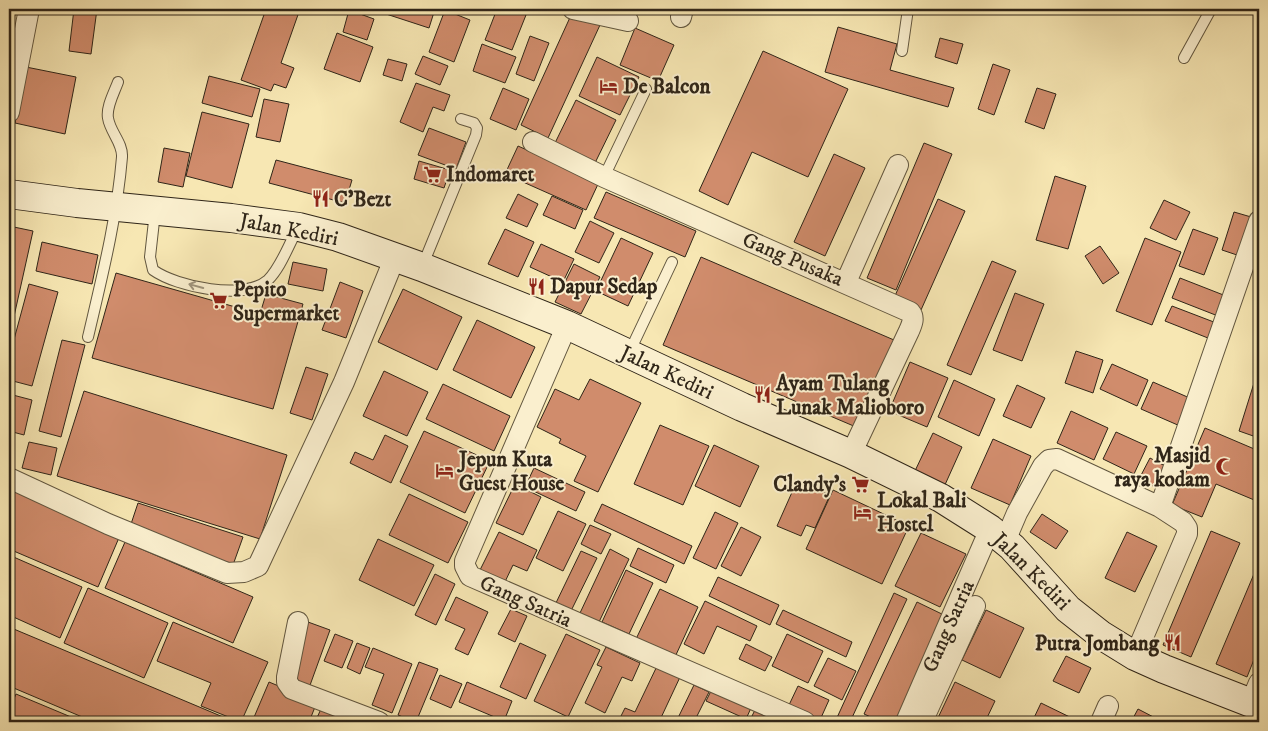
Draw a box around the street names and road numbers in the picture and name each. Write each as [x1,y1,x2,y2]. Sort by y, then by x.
street label: Jalan Kediri [235,207,340,252]
street label: Gang Pusaka [738,227,847,293]
street label: Jalan Kediri [614,339,717,406]
street label: Jalan Kediri [985,526,1076,616]
street label: Gang Satria [475,570,576,634]
street label: Gang Satria [917,576,981,677]

